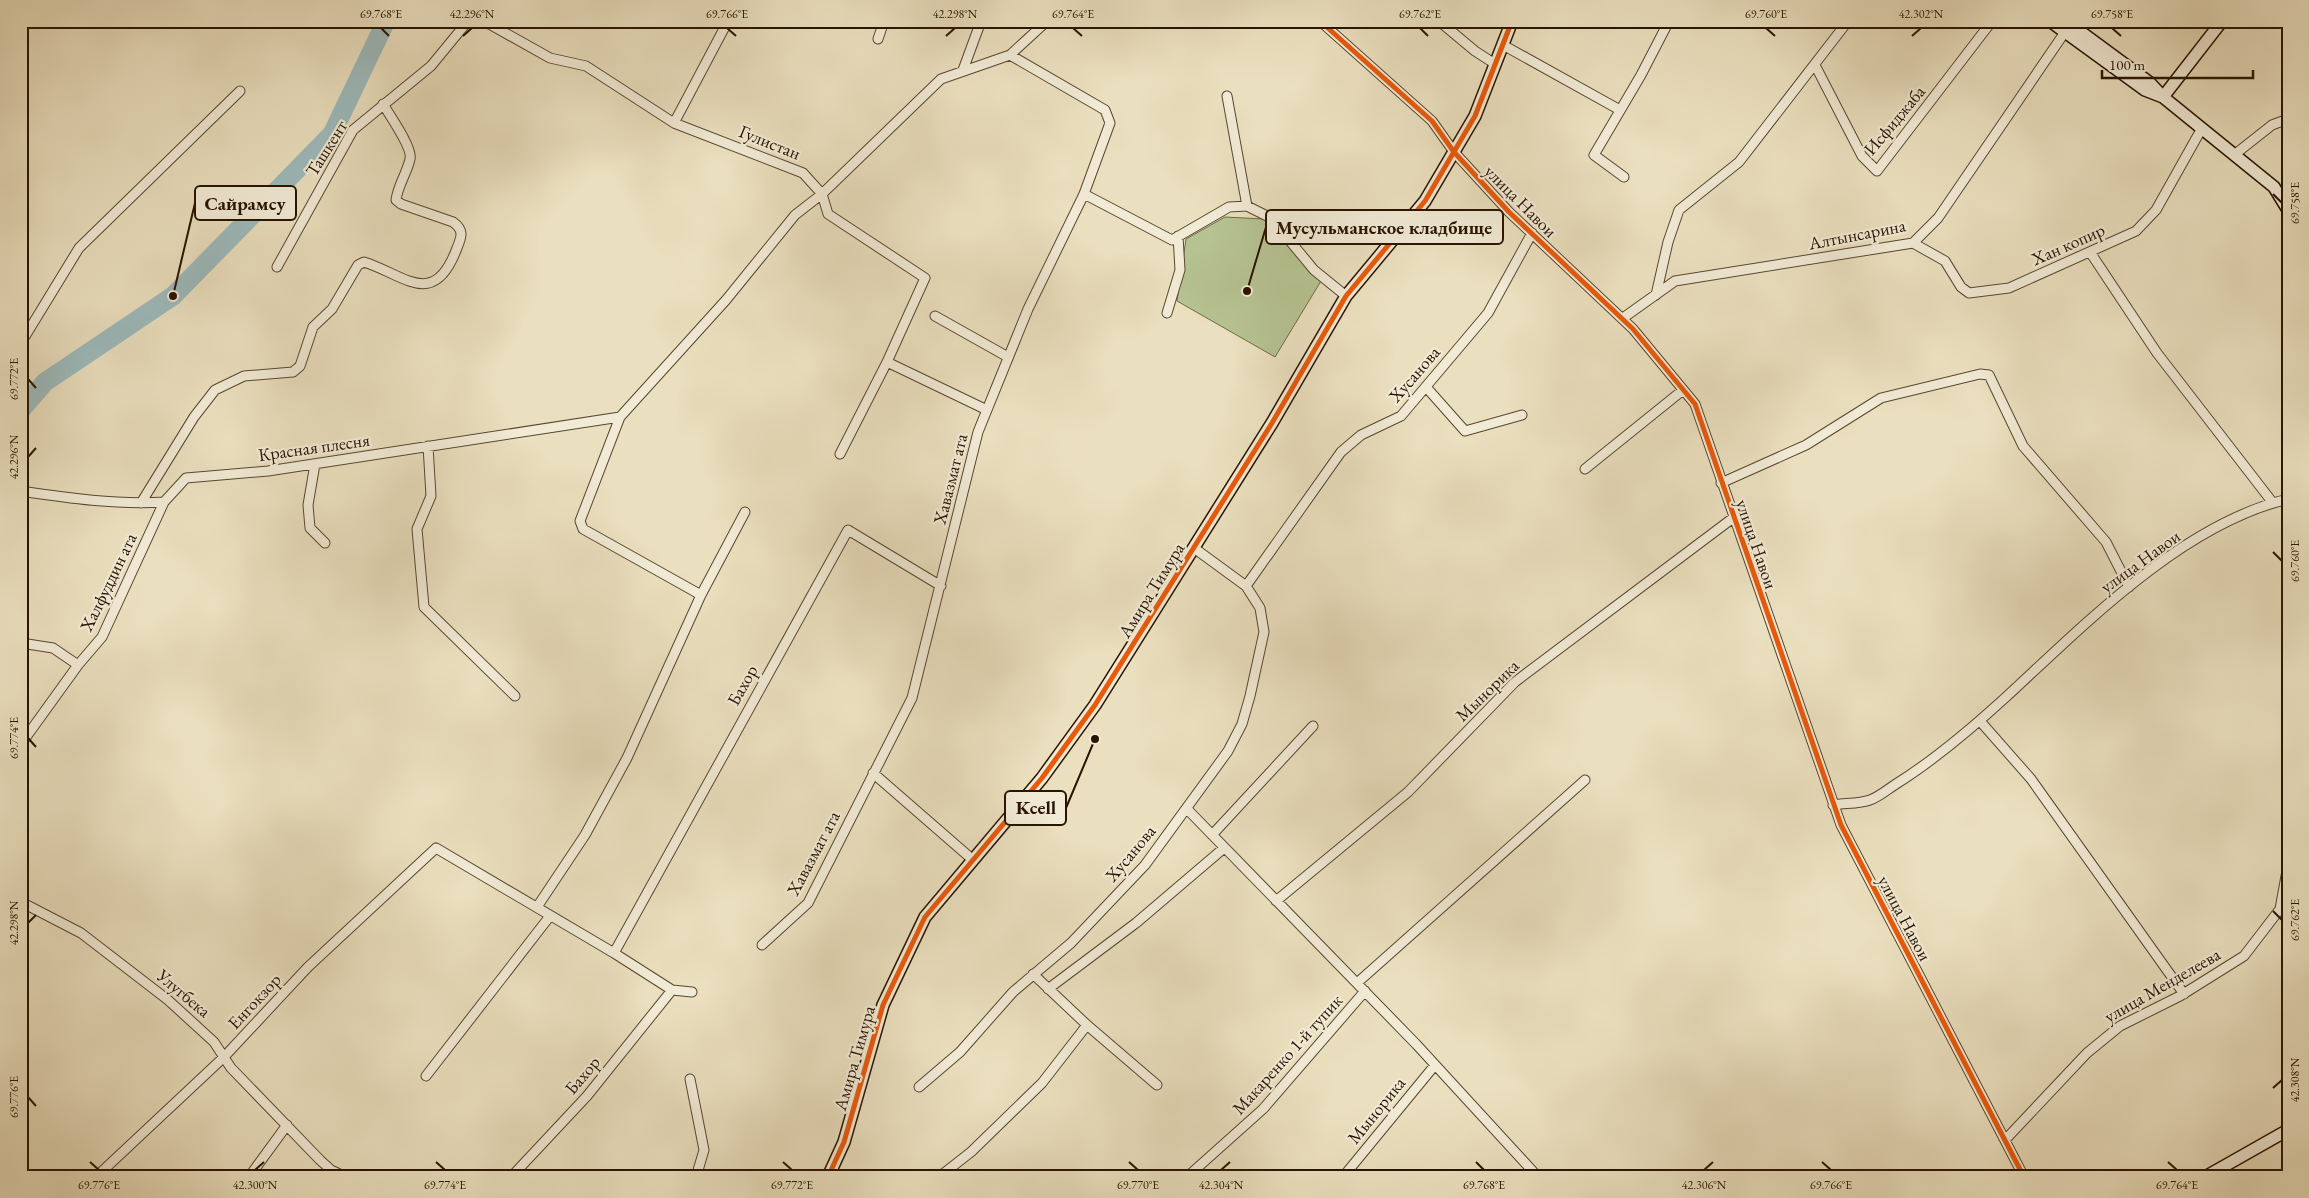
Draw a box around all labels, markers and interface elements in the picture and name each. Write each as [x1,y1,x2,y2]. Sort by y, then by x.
text: 69.768°E [360,6,402,22]
text: 42.296°N [450,6,495,22]
text: 69.766°E [706,6,748,22]
text: 42.298°N [933,6,978,22]
text: 69.764°E [1052,6,1094,22]
text: 69.762°E [1399,6,1441,22]
text: 69.760°E [1745,6,1787,22]
text: 42.302°N [1899,6,1944,22]
text: 69.758°E [2091,6,2133,22]
scale bar [2102,48,2253,80]
text: 100 m [2109,55,2146,74]
street label: Исфиджаба [1858,80,1930,160]
street label: Ташкент [300,115,352,180]
street label: Гулистан [736,119,804,165]
street label: улица Навои [1480,160,1563,243]
text: 69.758°E [2287,182,2303,224]
callout: Сайрамсу [195,186,296,220]
text: Сайрамсу [204,191,286,216]
callout: Мусульманское кладбище [1266,210,1503,244]
street label: Алтынсарина [1805,213,1908,255]
text: Мусульманское кладбище [1276,215,1492,240]
street label: Хан копир [2027,218,2108,271]
street label: Хусанова [1383,341,1445,408]
text: 69.772°E [6,358,22,400]
street label: Красная плесня [257,428,371,466]
street label: Хавазмат ата [927,431,973,528]
text: 42.296°N [6,434,22,479]
street label: улица Навои [1731,496,1783,592]
street label: улица Навои [2095,524,2185,598]
street label: Халфуддин ата [74,528,142,636]
street label: Амира Тимура [1112,537,1190,643]
text: 69.760°E [2287,540,2303,582]
street label: Мынорика [1450,653,1524,726]
street label: Бахор [721,660,763,710]
text: 69.774°E [6,717,22,759]
callout: Kcell [1005,791,1066,825]
text: Kcell [1016,795,1057,820]
street label: Хавазмат ата [781,806,845,900]
street label: Хусанова [1099,819,1161,887]
street label: улица Навои [1873,871,1937,965]
text: 69.762°E [2287,899,2303,941]
text: 42.298°N [6,900,22,945]
street label: улица Менделеева [2100,942,2225,1028]
street label: Улугбека [151,963,216,1023]
street label: Енгокзор [222,968,286,1034]
street label: Макаренко 1-й тупик [1227,989,1347,1119]
street label: Амира Тимура [828,1002,880,1114]
street label: Бахор [559,1051,605,1099]
text: 42.308°N [2287,1057,2303,1102]
street label: Мынорика [1342,1071,1411,1148]
text: 69.776°E [6,1076,22,1118]
text: 69.776°E [78,1177,120,1193]
text: 42.300°N [233,1177,278,1193]
text: 69.774°E [424,1177,466,1193]
text: 69.772°E [771,1177,813,1193]
text: 69.770°E [1117,1177,1159,1193]
text: 42.304°N [1199,1177,1244,1193]
text: 69.768°E [1463,1177,1505,1193]
text: 42.306°N [1682,1177,1727,1193]
text: 69.766°E [1810,1177,1852,1193]
text: 69.764°E [2156,1177,2198,1193]

